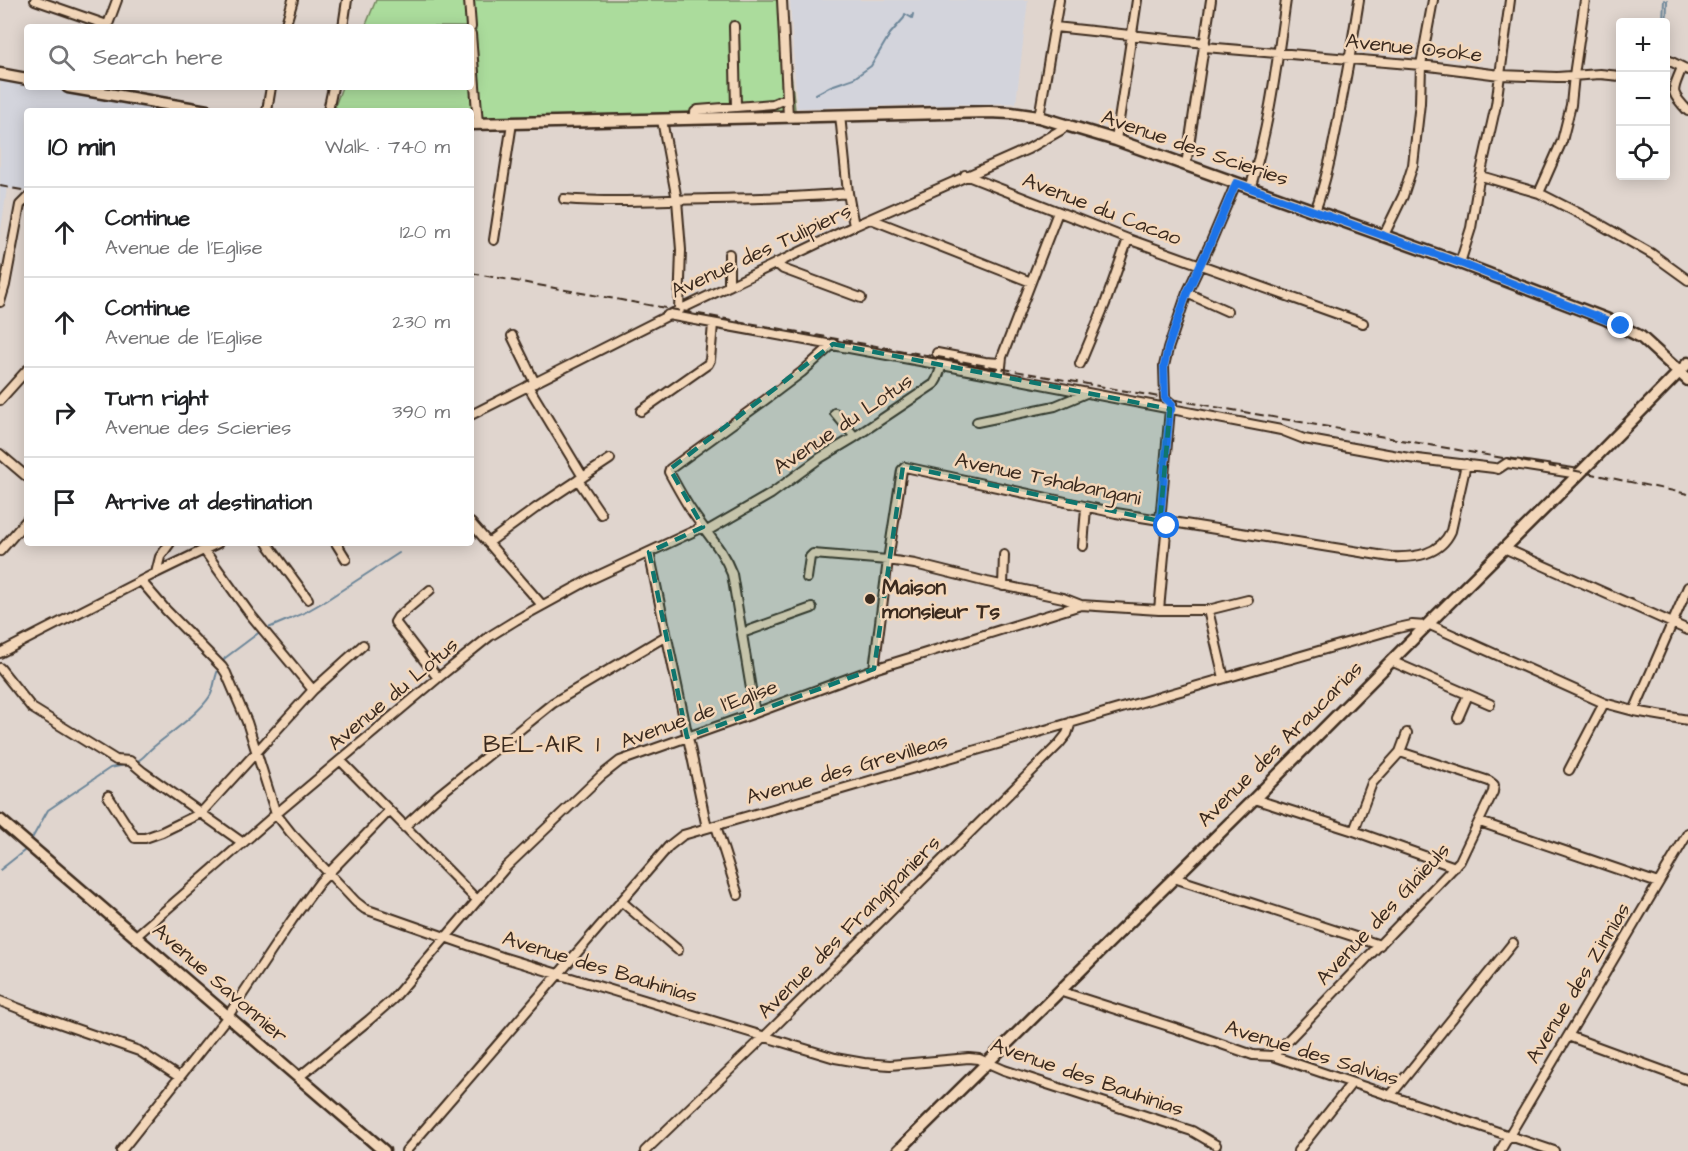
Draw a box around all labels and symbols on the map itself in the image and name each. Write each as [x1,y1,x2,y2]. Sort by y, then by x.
street label: Avenue Osoke [1344,26,1484,70]
street label: Avenue des Scieries [1098,102,1292,194]
street label: Avenue du Cacao [1018,165,1186,253]
street label: Avenue des Tulipiers [666,196,857,307]
route end [1607,312,1633,338]
street label: Avenue du Lotus [768,367,918,481]
street label: Avenue Tshabangani [952,445,1144,515]
route start [1153,512,1179,538]
place label: Maison monsieur Ts [882,573,1000,626]
marker: Maison monsieur Ts [863,592,877,606]
street label: Avenue du Lotus [321,631,465,757]
street label: Avenue des Araucarias [1191,655,1369,833]
street label: Avenue de l'Eglise [616,672,782,758]
street label: Avenue des Grevilleas [743,726,951,812]
district label: BEL-AIR 1 [483,728,601,762]
street label: Avenue des Frangipaniers [751,829,949,1027]
street label: Avenue des Glaïeuls [1309,836,1457,992]
street label: Avenue des Zinnias [1519,897,1637,1069]
street label: Avenue Savonnier [146,916,294,1050]
street label: Avenue des Bauhinias [499,924,701,1010]
street label: Avenue des Salvias [1221,1013,1403,1093]
street label: Avenue des Bauhinias [987,1030,1187,1124]

